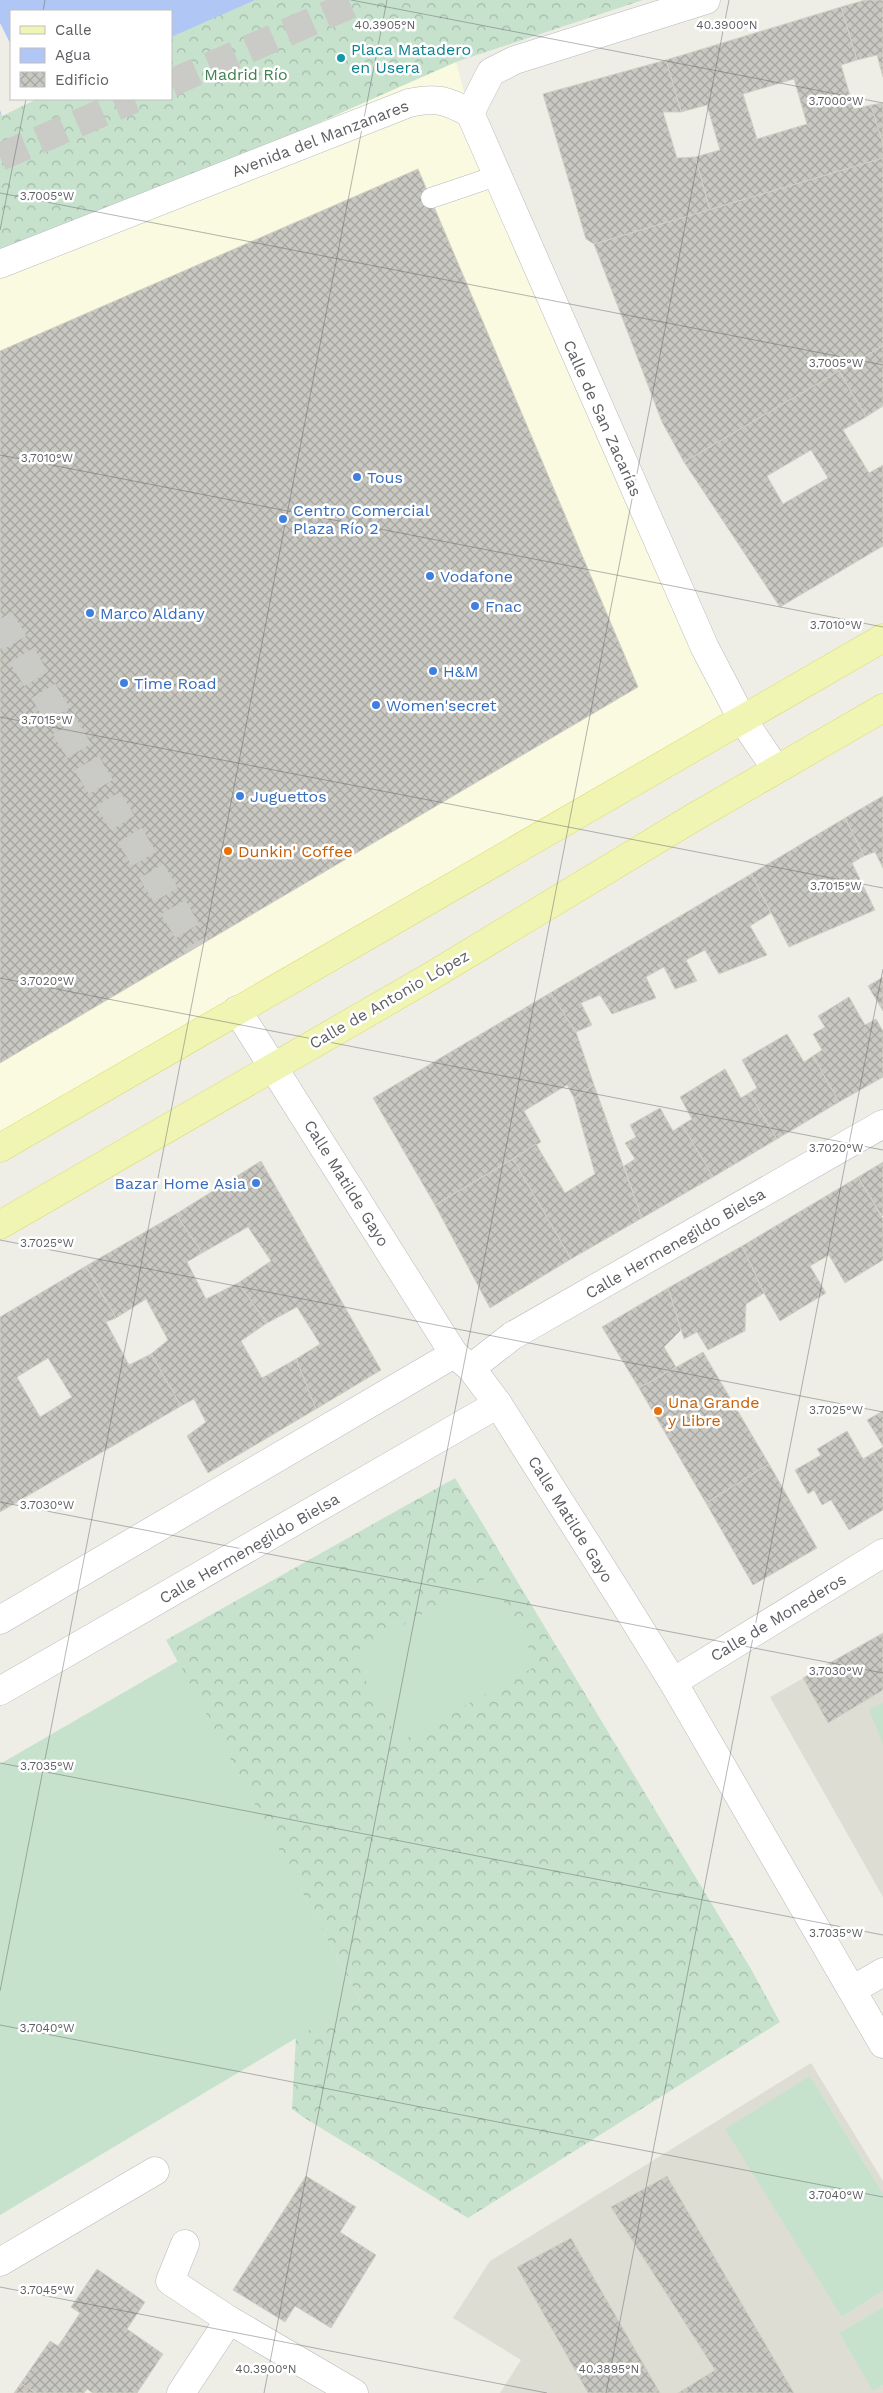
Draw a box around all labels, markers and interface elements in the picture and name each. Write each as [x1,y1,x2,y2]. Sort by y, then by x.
legend [10,10,172,100]
text: 40.3905°N [355,18,415,32]
text: 40.3900°N [696,18,758,32]
text: Calle [55,21,92,39]
place label: Placa Matadero en Usera [351,40,471,77]
text: Agua [55,46,91,64]
marker: Placa Matadero en Usera [335,52,347,64]
park label: Madrid Río [204,65,288,84]
text: Edificio [55,71,109,89]
text: 3.7000°W [808,94,864,108]
street label: Avenida del Manzanares [229,96,411,181]
text: 3.7005°W [20,189,75,203]
street label: Calle de San Zacarías [559,337,646,499]
text: 3.7005°W [809,356,864,370]
text: 3.7010°W [21,451,74,465]
place label: Tous [367,468,403,487]
marker: Tous [351,471,363,483]
place label: Centro Comercial Plaza Río 2 [293,501,430,538]
marker: Centro Comercial Plaza Río 2 [277,513,289,525]
place label: Vodafone [440,567,513,586]
marker: Vodafone [424,570,436,582]
place label: Fnac [485,597,522,616]
marker: Fnac [469,600,481,612]
place label: Marco Aldany [100,604,205,623]
marker: Marco Aldany [84,607,96,619]
text: 3.7010°W [810,618,863,632]
place label: H&M [443,662,478,681]
marker: H&M [427,665,439,677]
place label: Time Road [134,674,217,693]
marker: Time Road [118,677,130,689]
place label: Women'secret [386,696,497,715]
marker: Women'secret [370,699,382,711]
text: 3.7015°W [21,713,73,727]
place label: Juguettos [250,787,327,806]
marker: Juguettos [234,790,246,802]
place label: Dunkin' Coffee [238,842,353,861]
marker: Dunkin' Coffee [222,845,234,857]
text: 3.7015°W [810,879,862,893]
street label: Calle de Antonio López [306,946,472,1053]
text: 3.7020°W [20,974,75,988]
street label: Calle Matilde Gayo [300,1117,393,1250]
text: 3.7020°W [809,1141,864,1155]
place label: Bazar Home Asia [115,1174,246,1193]
marker: Bazar Home Asia [250,1177,262,1189]
street label: Calle Hermenegildo Bielsa [582,1184,769,1303]
text: 3.7025°W [20,1236,75,1250]
place label: Una Grande y Libre [668,1393,759,1430]
text: 3.7025°W [809,1403,864,1417]
marker: Una Grande y Libre [652,1405,664,1417]
street label: Calle Matilde Gayo [524,1453,617,1586]
street label: Calle Hermenegildo Bielsa [156,1489,343,1608]
text: 3.7030°W [20,1498,75,1512]
street label: Calle de Monederos [707,1569,850,1666]
text: 3.7030°W [809,1664,864,1678]
text: 3.7035°W [20,1759,74,1773]
text: 3.7035°W [809,1926,863,1940]
text: 3.7040°W [20,2021,75,2035]
text: 3.7040°W [809,2188,864,2202]
text: 3.7045°W [20,2283,75,2297]
text: 40.3900°N [235,2362,297,2376]
text: 40.3895°N [579,2362,639,2376]

